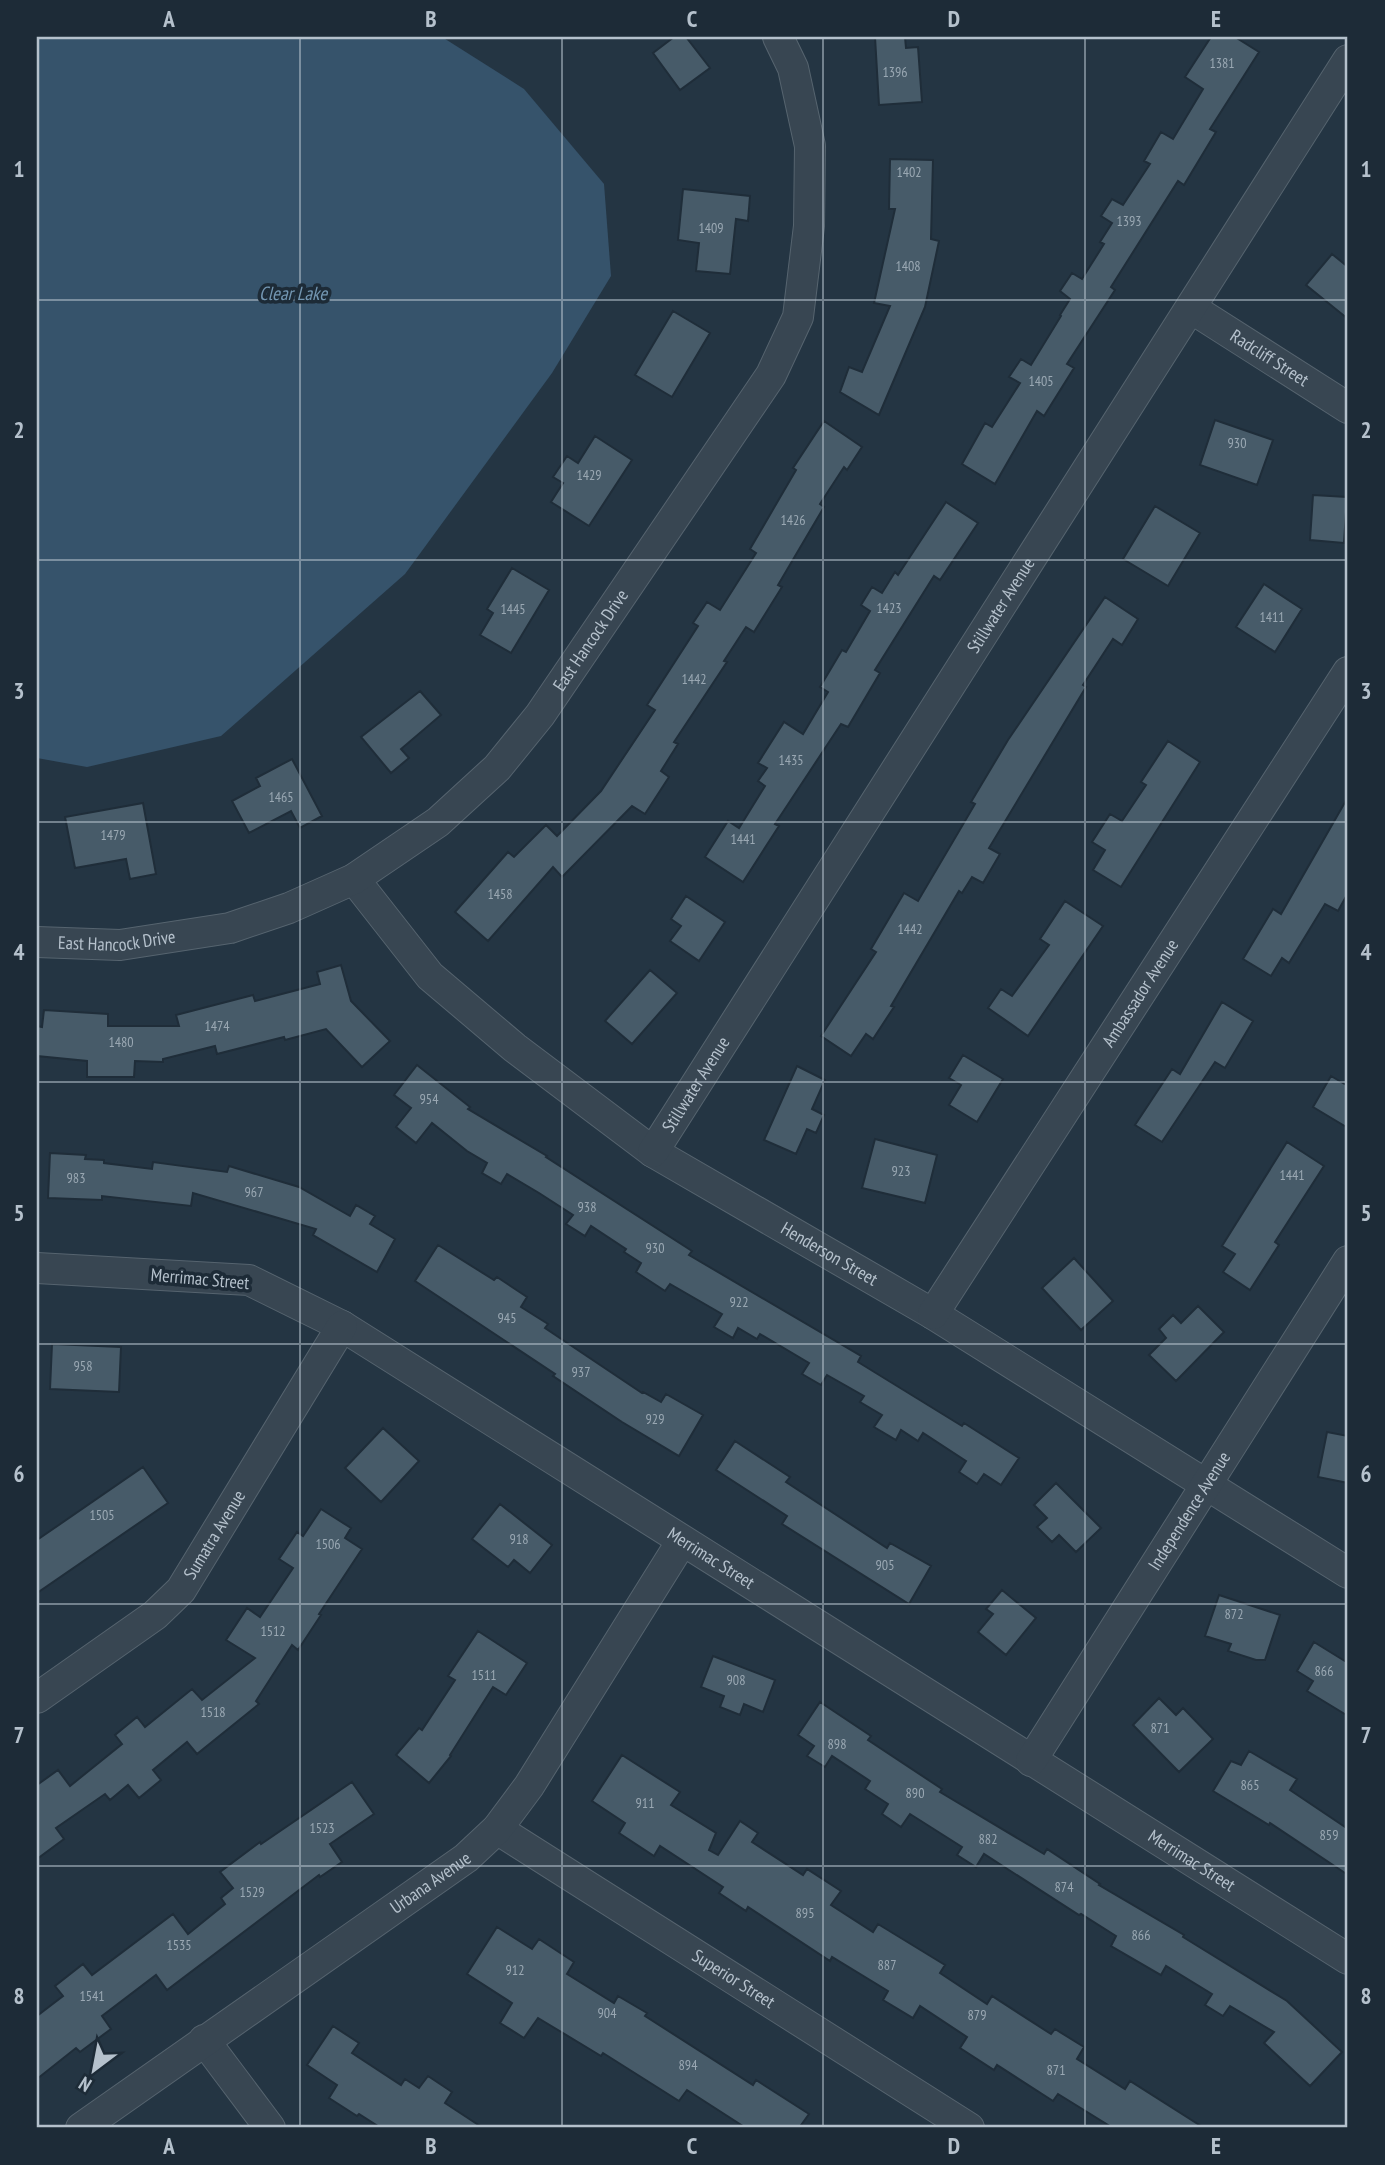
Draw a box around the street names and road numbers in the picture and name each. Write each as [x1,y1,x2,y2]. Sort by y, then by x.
street label: Radcliff Street [1226,324,1313,391]
street label: Stillwater Avenue [962,553,1039,657]
street label: East Hancock Drive [548,585,633,695]
street label: East Hancock Drive [58,925,177,956]
street label: Ambassador Avenue [1097,935,1183,1051]
street label: Stillwater Avenue [657,1032,734,1136]
street label: Henderson Street [777,1217,882,1291]
street label: Merrimac Street [150,1263,250,1294]
street label: Independence Avenue [1143,1447,1235,1574]
street label: Sumatra Avenue [178,1486,250,1583]
street label: Merrimac Street [663,1522,759,1594]
street label: Merrimac Street [1144,1824,1240,1896]
street label: Urbana Avenue [385,1846,475,1919]
street label: Superior Street [688,1944,779,2013]

